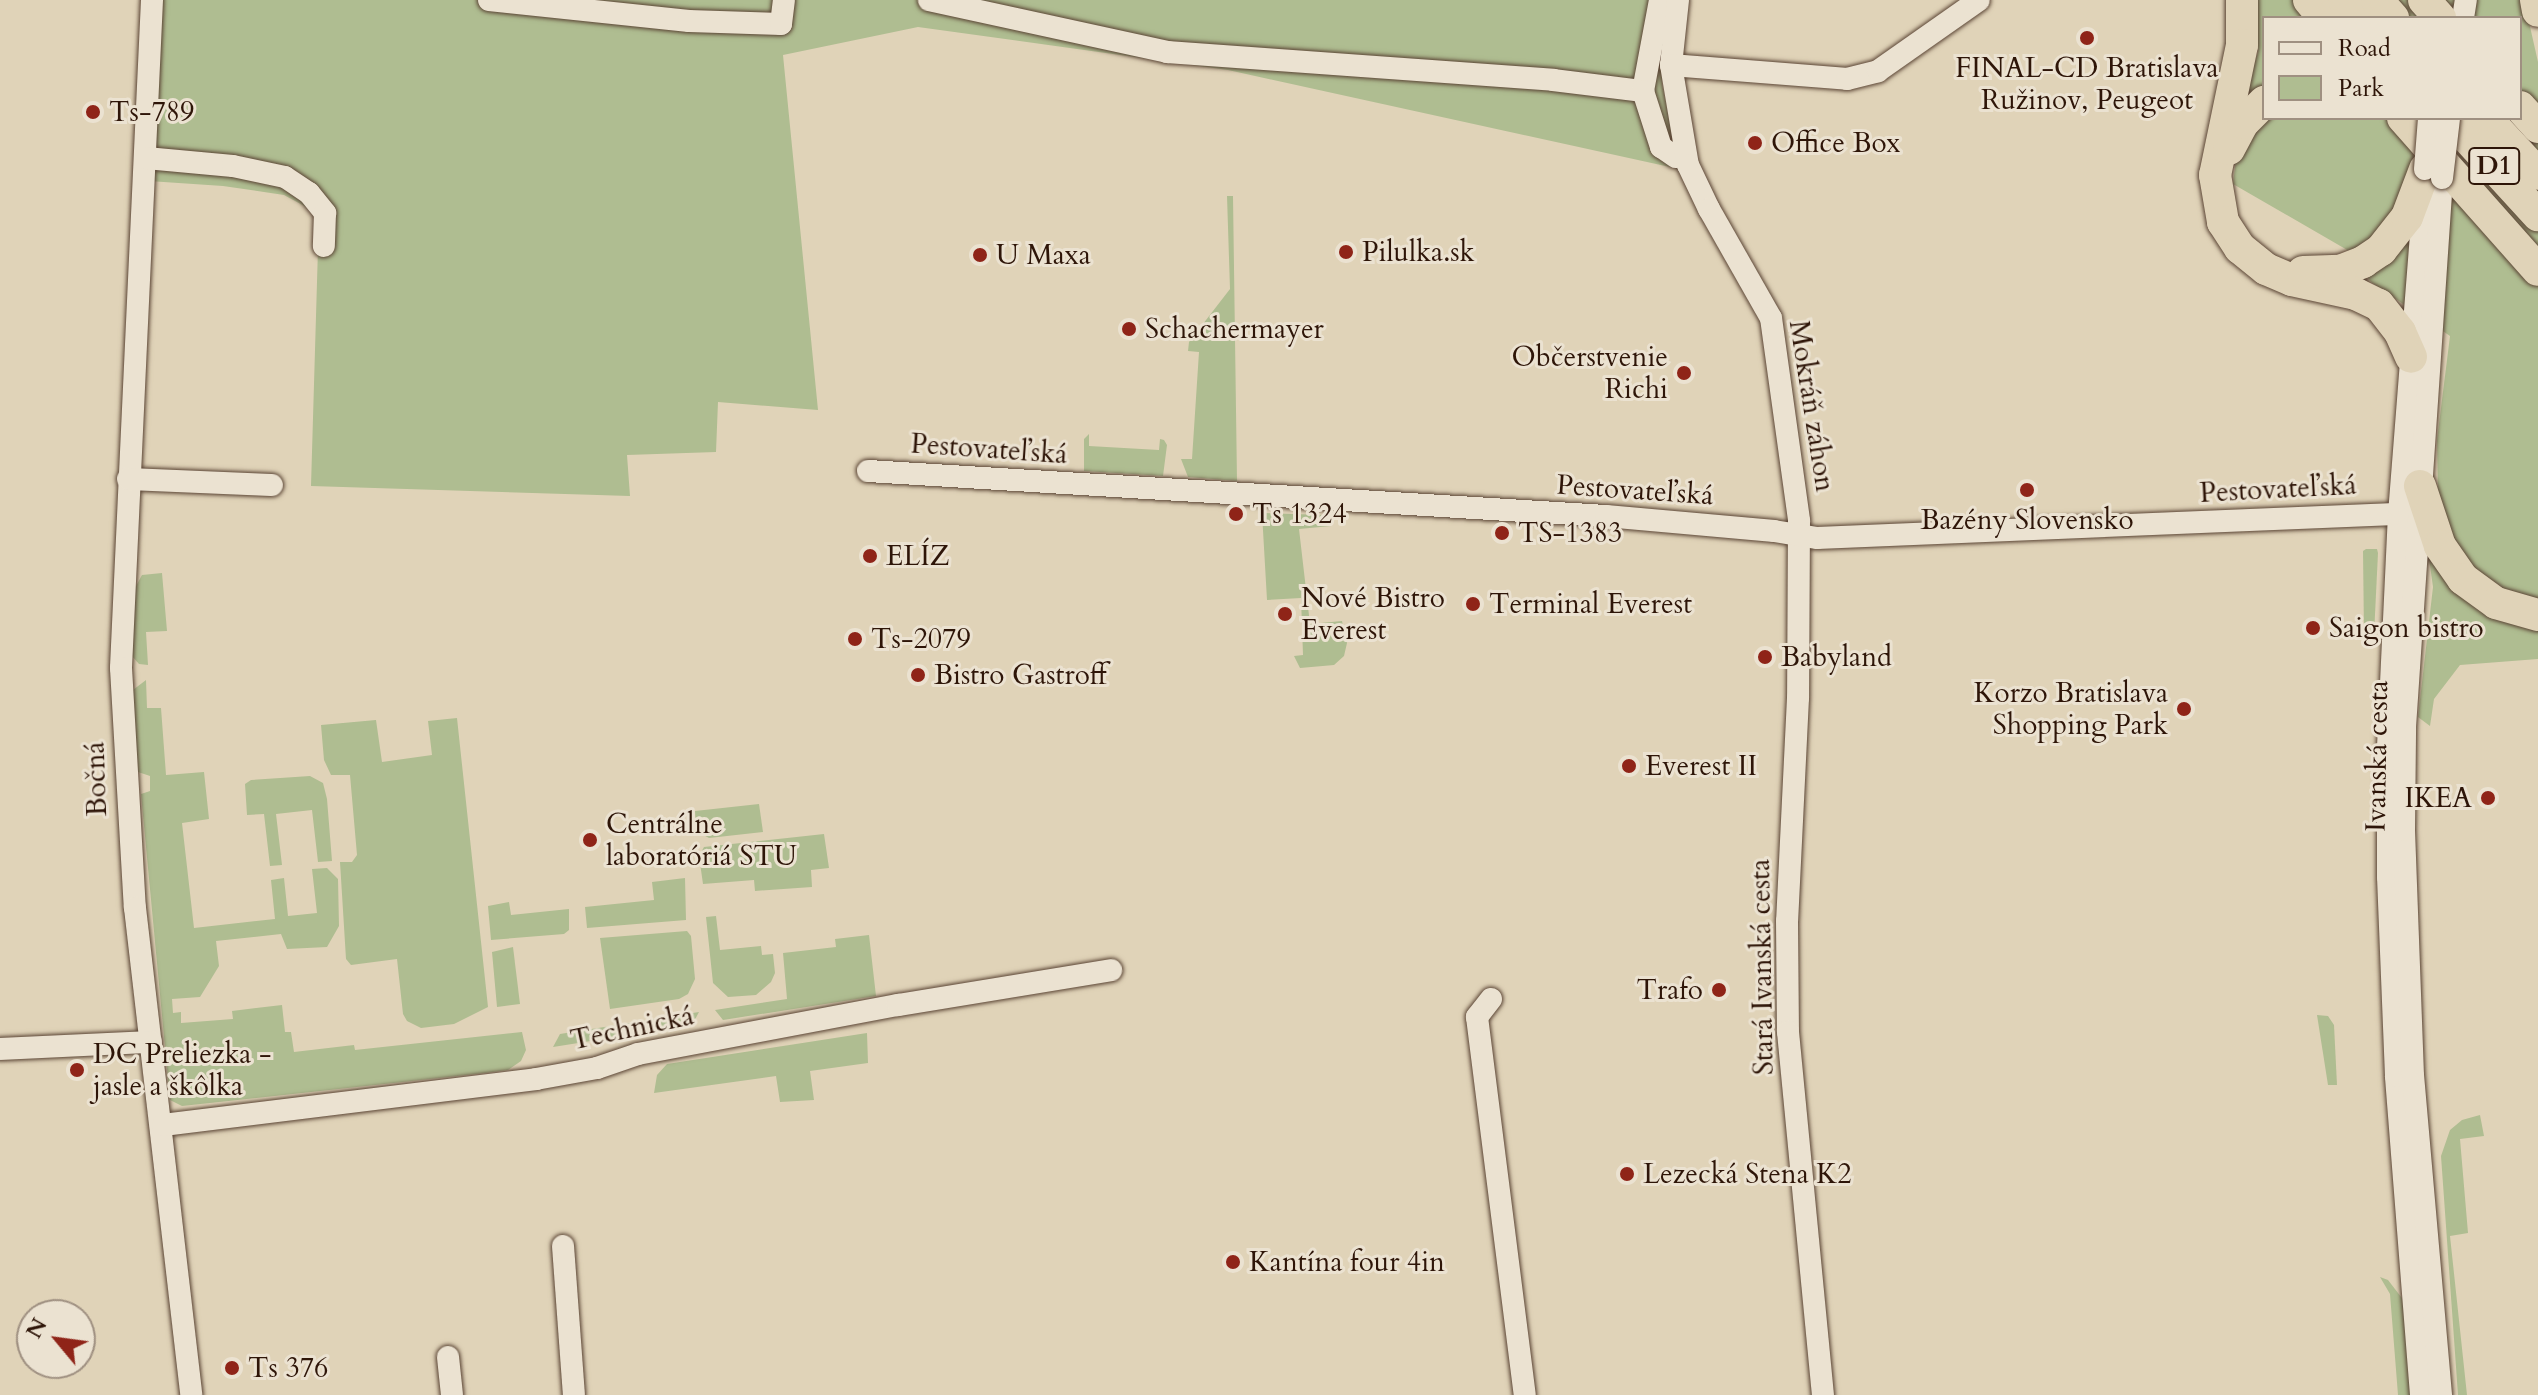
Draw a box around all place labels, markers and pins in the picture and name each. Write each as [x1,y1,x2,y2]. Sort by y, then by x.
marker: FINAL-CD Bratislava Ružinov, Peugeot [2078,29,2096,47]
place label: FINAL-CD Bratislava Ružinov, Peugeot [1955,51,2219,117]
place label: Ts-789 [109,95,194,129]
marker: Ts-789 [84,103,102,121]
place label: Office Box [1771,126,1900,160]
marker: Office Box [1746,134,1764,152]
place label: Pilulka.sk [1362,235,1475,269]
place label: U Maxa [996,238,1091,272]
marker: Pilulka.sk [1337,243,1355,261]
marker: U Maxa [971,246,989,264]
place label: Schachermayer [1145,312,1324,346]
marker: Schachermayer [1120,320,1138,338]
place label: Občerstvenie Richi [1511,340,1668,406]
marker: Občerstvenie Richi [1675,364,1693,382]
marker: Bazény Slovensko [2018,481,2036,499]
place label: Ts 1324 [1252,497,1347,531]
place label: Bazény Slovensko [1920,503,2134,537]
marker: Ts 1324 [1227,505,1245,523]
place label: TS-1383 [1518,516,1622,550]
marker: TS-1383 [1493,524,1511,542]
place label: ELÍZ [886,539,950,573]
marker: ELÍZ [861,547,879,565]
place label: Nové Bistro Everest [1301,581,1445,647]
place label: Terminal Everest [1489,587,1692,621]
marker: Terminal Everest [1464,595,1482,613]
marker: Nové Bistro Everest [1276,605,1294,623]
place label: Saigon bistro [2329,611,2484,645]
marker: Saigon bistro [2304,619,2322,637]
place label: Ts-2079 [871,622,971,656]
marker: Ts-2079 [846,630,864,648]
place label: Babyland [1781,640,1892,674]
marker: Babyland [1756,648,1774,666]
place label: Bistro Gastroff [934,658,1107,692]
marker: Bistro Gastroff [909,666,927,684]
place label: Korzo Bratislava Shopping Park [1974,676,2168,742]
marker: Korzo Bratislava Shopping Park [2175,700,2193,718]
place label: Everest II [1645,749,1757,783]
marker: Everest II [1620,757,1638,775]
place label: IKEA [2404,781,2472,815]
marker: IKEA [2479,789,2497,807]
place label: Centrálne laboratóriá STU [606,807,797,873]
marker: Centrálne laboratóriá STU [581,831,599,849]
place label: Trafo [1636,973,1703,1007]
marker: Trafo [1710,981,1728,999]
place label: DC Preliezka - jasle a škôlka [93,1037,271,1103]
marker: DC Preliezka - jasle a škôlka [68,1061,86,1079]
place label: Lezecká Stena K2 [1643,1157,1852,1191]
marker: Lezecká Stena K2 [1618,1165,1636,1183]
place label: Kantína four 4in [1249,1245,1445,1279]
marker: Kantína four 4in [1224,1253,1242,1271]
place label: Ts 376 [248,1351,328,1385]
marker: Ts 376 [223,1359,241,1377]

